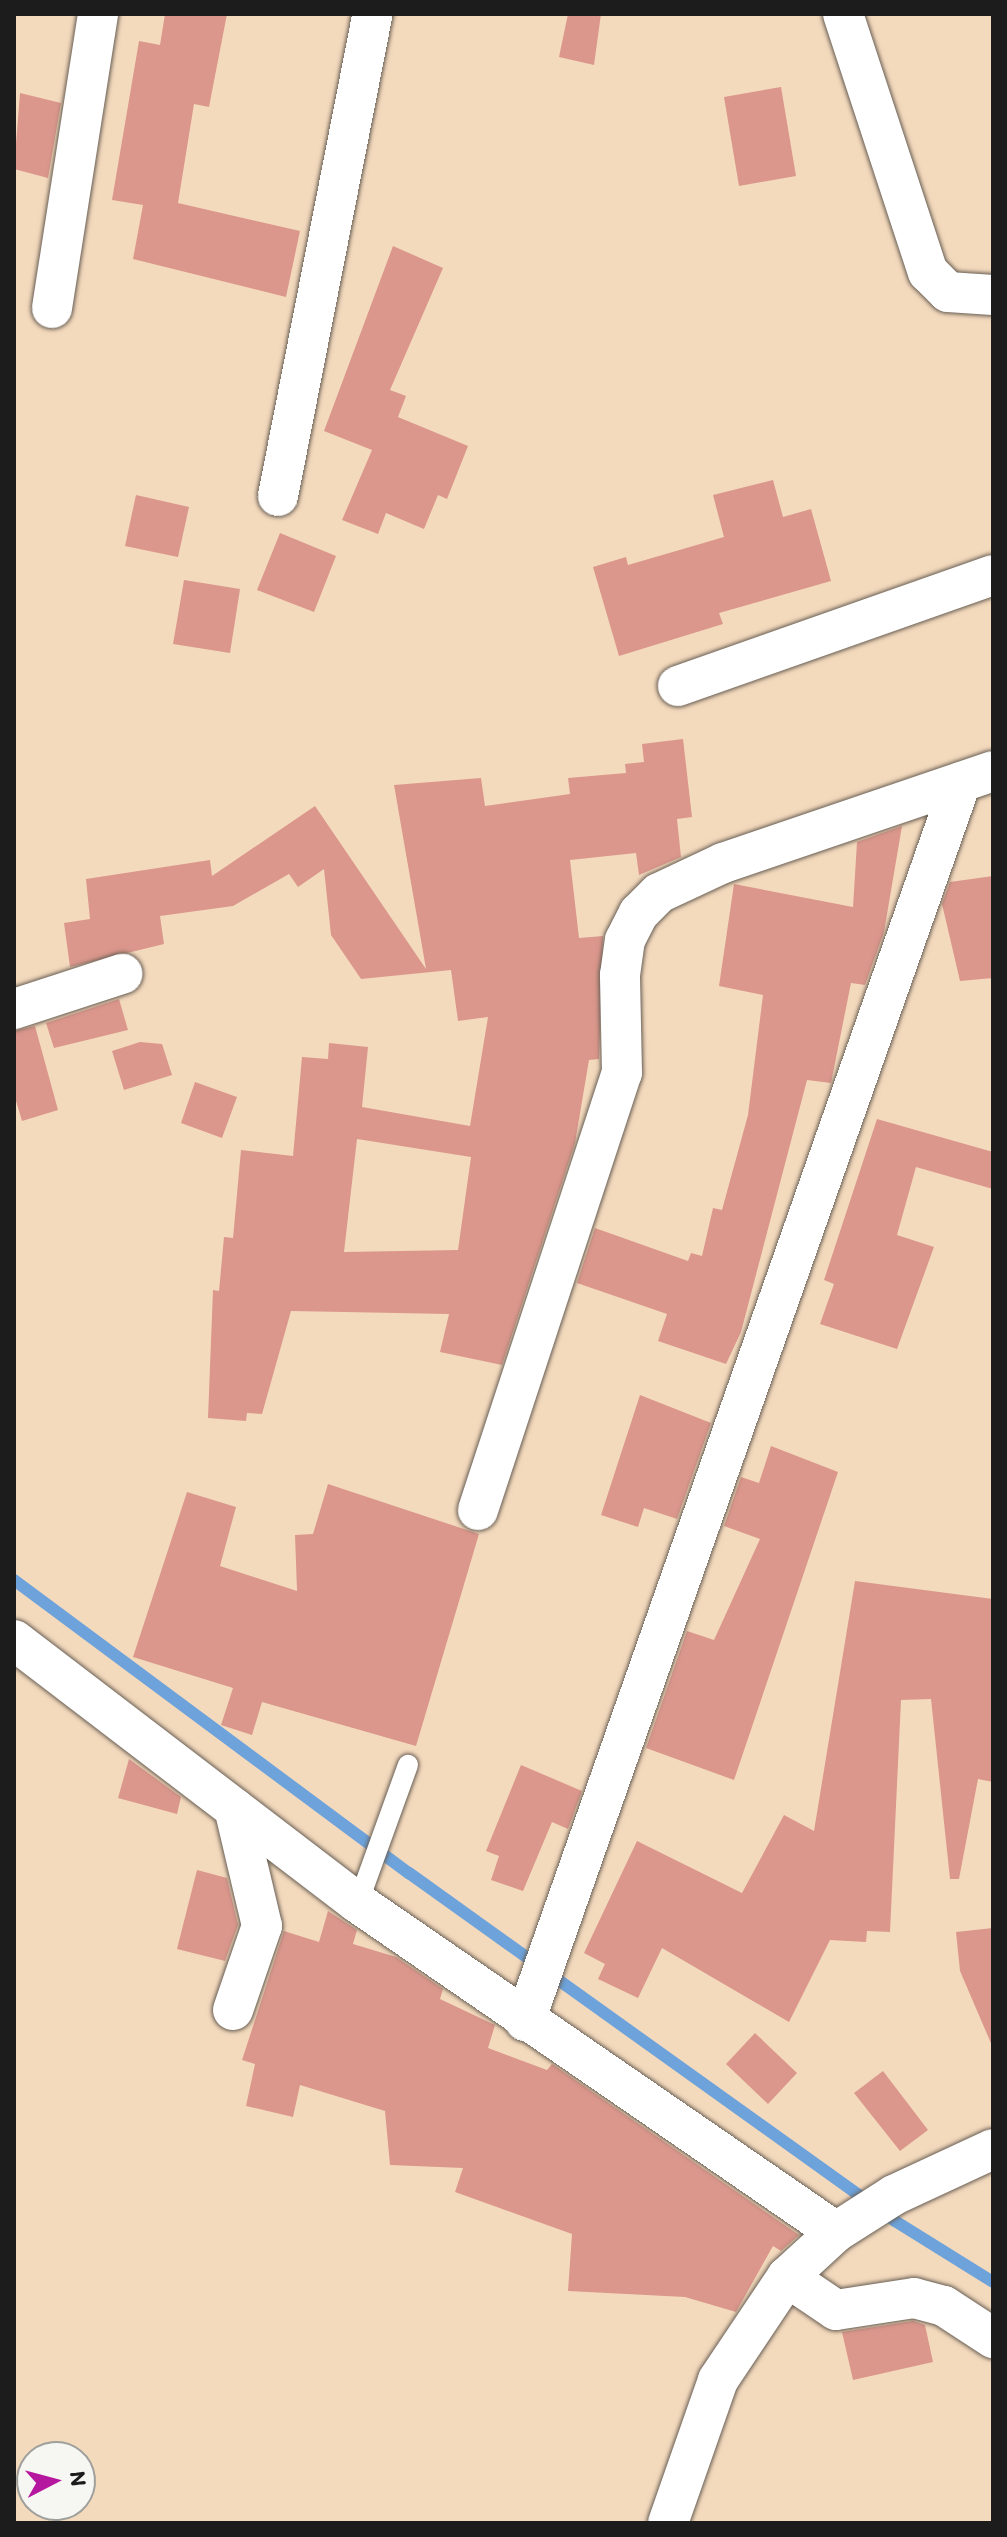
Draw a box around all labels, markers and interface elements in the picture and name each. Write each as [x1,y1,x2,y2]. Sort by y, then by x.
north arrow [16,2441,96,2521]
text: N [64,2470,93,2487]

